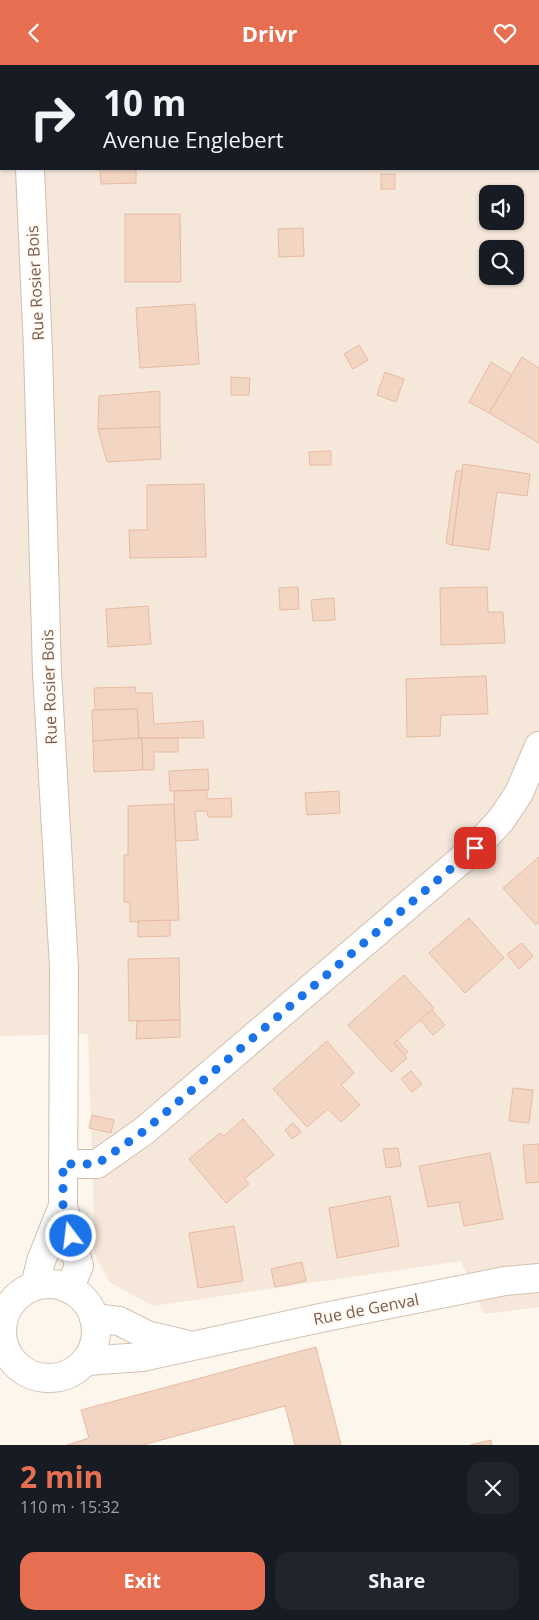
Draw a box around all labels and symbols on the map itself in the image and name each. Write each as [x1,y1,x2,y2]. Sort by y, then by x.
street label: Rue Rosier Bois [21,225,49,341]
street label: Rue Rosier Bois [36,629,62,745]
pin [454,827,496,869]
position arrow [44,1209,96,1261]
street label: Rue de Genval [311,1288,421,1330]

